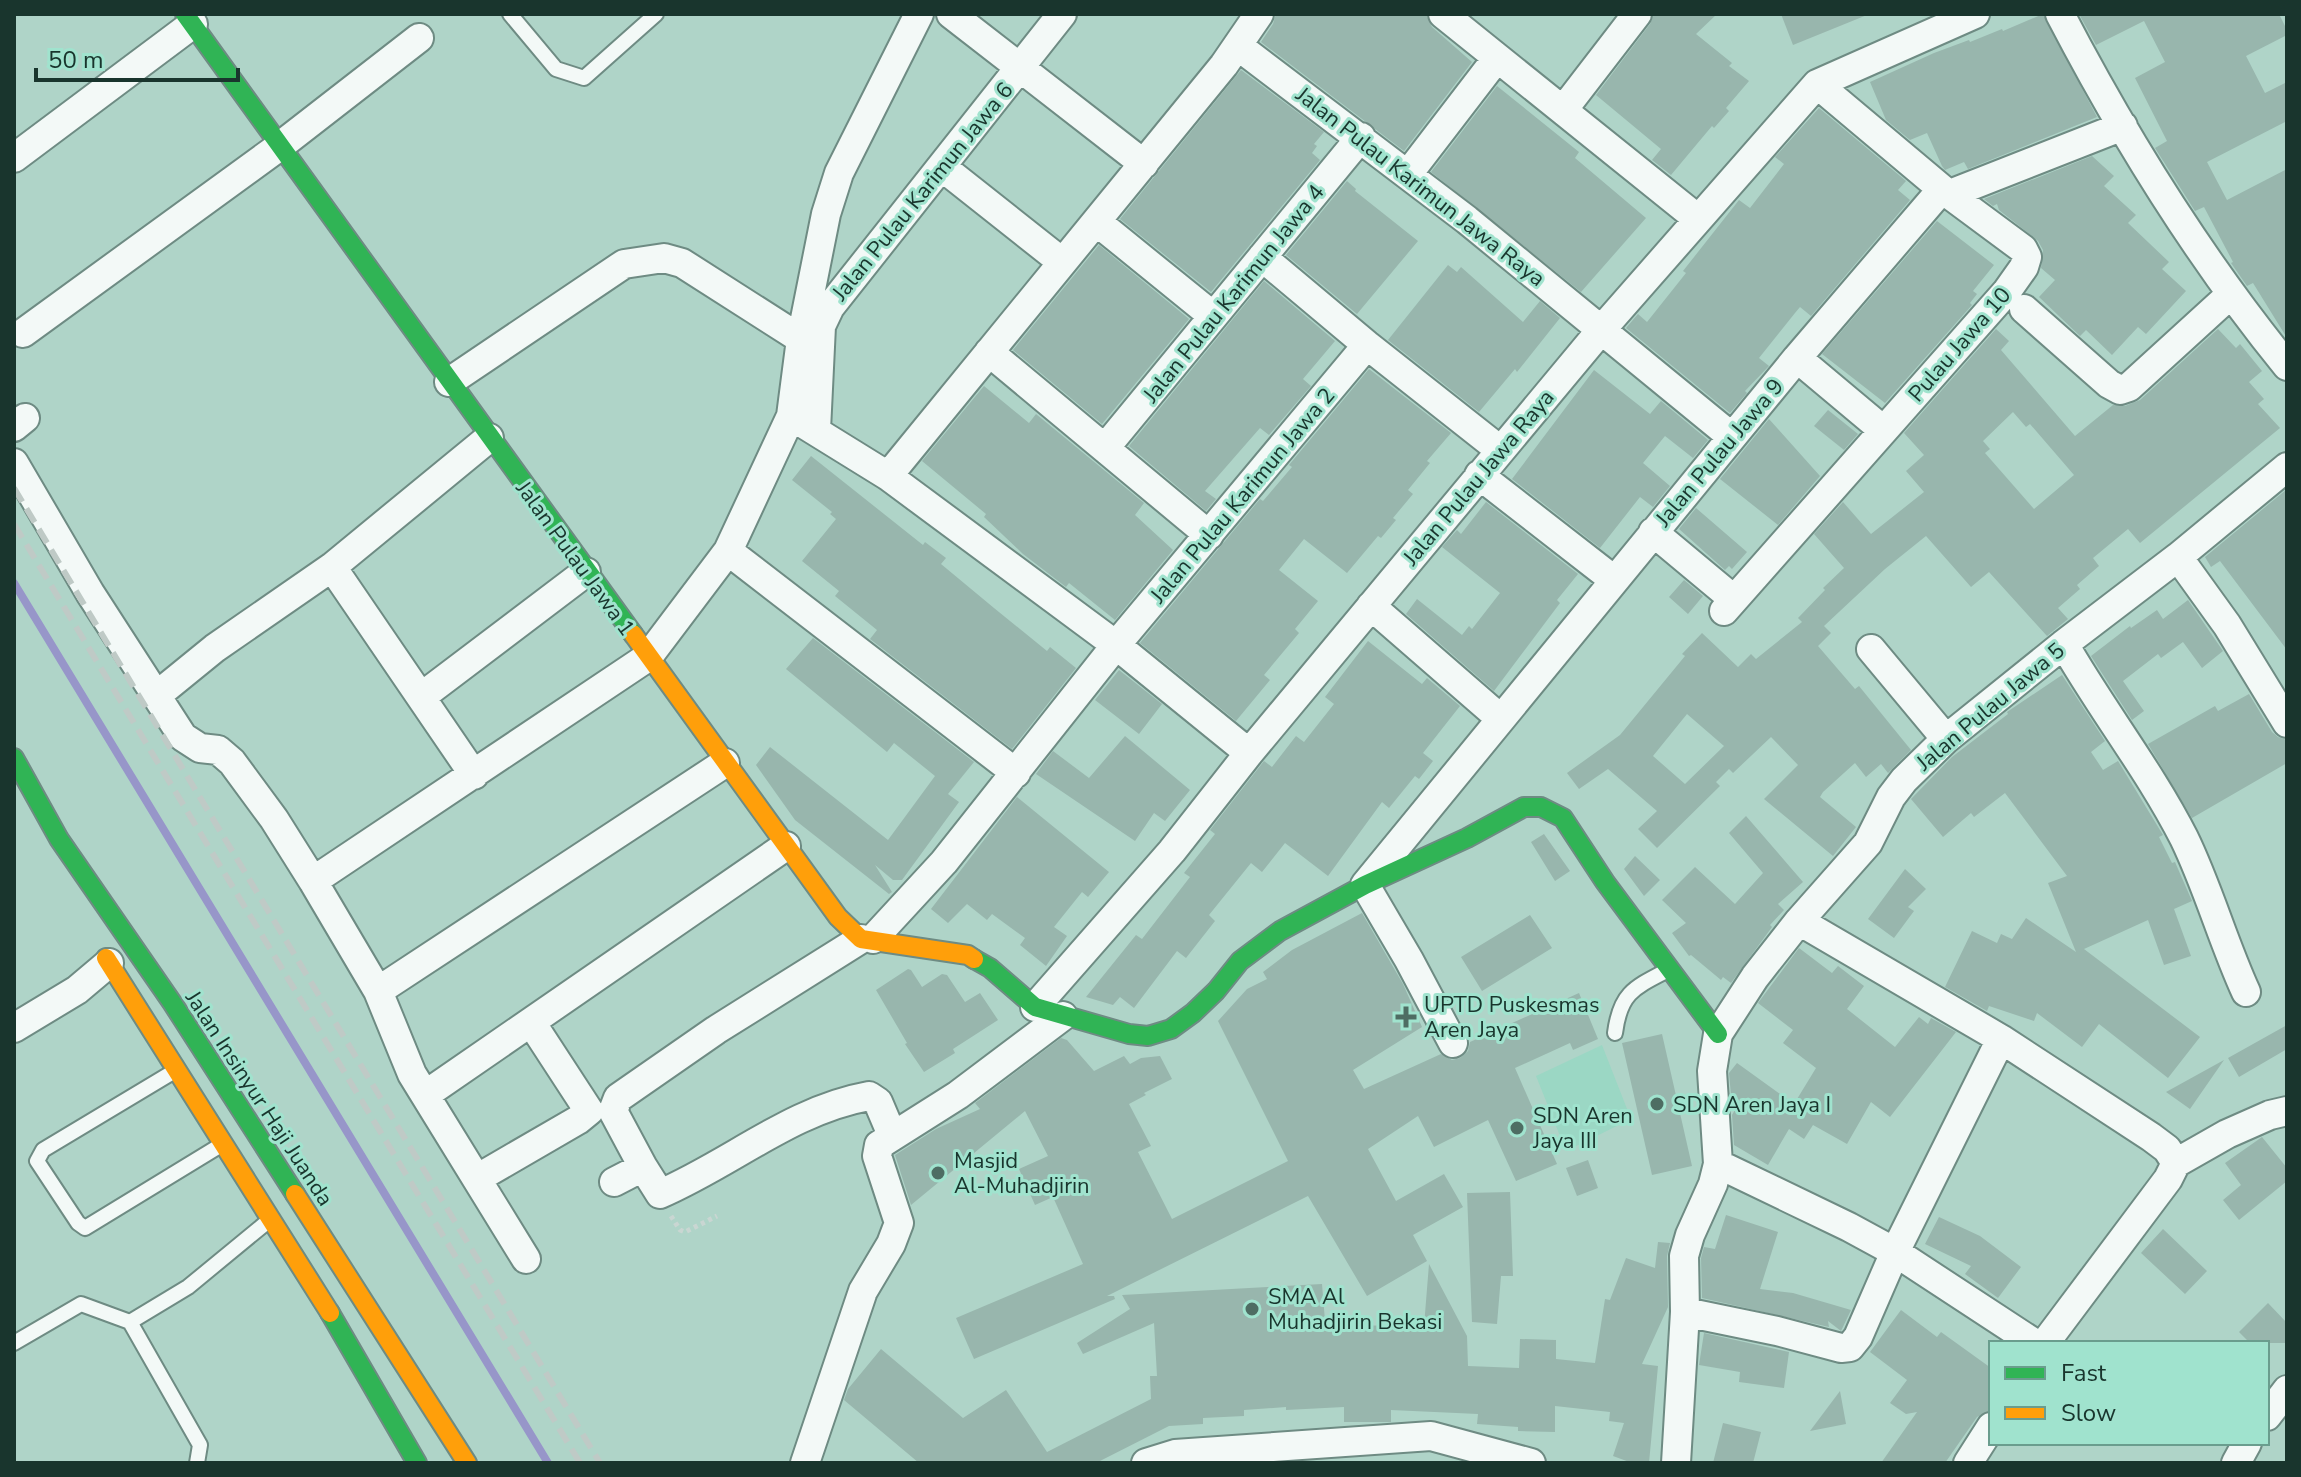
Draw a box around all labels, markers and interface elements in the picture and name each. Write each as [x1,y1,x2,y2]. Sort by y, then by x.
scale bar [36,32,238,82]
text: 50 m [48,44,104,76]
street label: Jalan Pulau Karimun Jawa 6 [825,76,1020,308]
street label: Jalan Pulau Karimun Jawa Raya [1289,79,1551,294]
street label: Jalan Pulau Karimun Jawa 4 [1136,178,1331,410]
street label: Pulau Jawa 10 [1902,281,2018,408]
street label: Jalan Pulau Jawa 9 [1648,372,1791,534]
street label: Jalan Pulau Karimun Jawa 2 [1143,382,1342,610]
street label: Jalan Pulau Jawa Raya [1396,383,1561,573]
street label: Jalan Pulau Jawa 1 [508,474,642,642]
street label: Jalan Pulau Jawa 5 [1909,636,2071,778]
street label: Jalan Insinyur Haji Juanda [178,984,340,1212]
place label: UPTD Puskesmas Aren Jaya [1424,990,1600,1045]
marker: UPTD Puskesmas Aren Jaya [1395,1006,1417,1028]
place label: SDN Aren Jaya I [1673,1090,1831,1120]
marker: SDN Aren Jaya I [1648,1095,1666,1113]
place label: SDN Aren Jaya III [1532,1101,1633,1156]
marker: SDN Aren Jaya III [1508,1119,1526,1137]
place label: Masjid Al-Muhadjirin [954,1146,1090,1201]
marker: Masjid Al-Muhadjirin [929,1164,947,1182]
place label: SMA Al Muhadjirin Bekasi [1268,1282,1442,1337]
marker: SMA Al Muhadjirin Bekasi [1243,1300,1261,1318]
legend [1989,1341,2269,1445]
text: Fast [2061,1357,2107,1389]
text: Slow [2061,1397,2116,1429]

